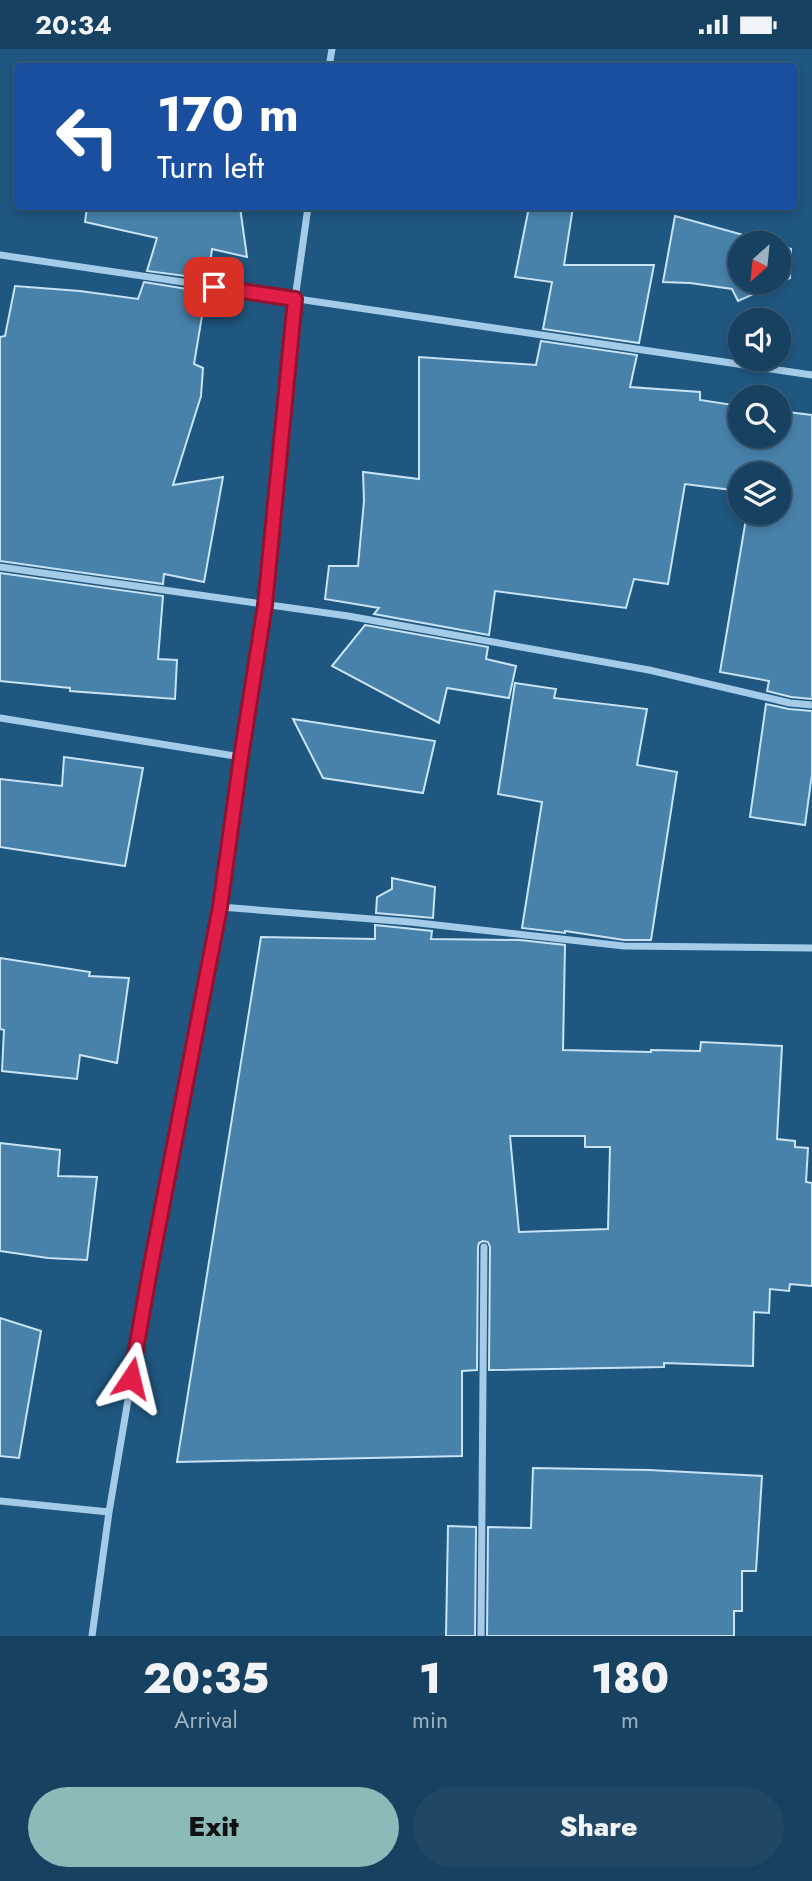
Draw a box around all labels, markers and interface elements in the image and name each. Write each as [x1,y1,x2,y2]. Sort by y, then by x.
text: 20:34 [35,6,112,44]
text: 170 m [157,79,299,149]
icon: left [42,91,133,182]
text: Turn left [157,144,264,190]
north arrow [728,231,791,294]
map controls [728,231,791,525]
pin [184,257,244,317]
icon: arrive [195,268,233,306]
button: sound [728,308,791,371]
button: search [728,385,791,448]
button: layers [728,462,791,525]
position arrow [94,1341,168,1415]
text: 20:35 [143,1648,269,1709]
text: 1 [419,1648,441,1709]
text: 180 [591,1648,669,1709]
text: Arrival [174,1703,238,1737]
text: min [412,1703,448,1737]
text: m [621,1703,639,1737]
button: Exit [28,1787,399,1867]
button: Share [413,1787,784,1867]

